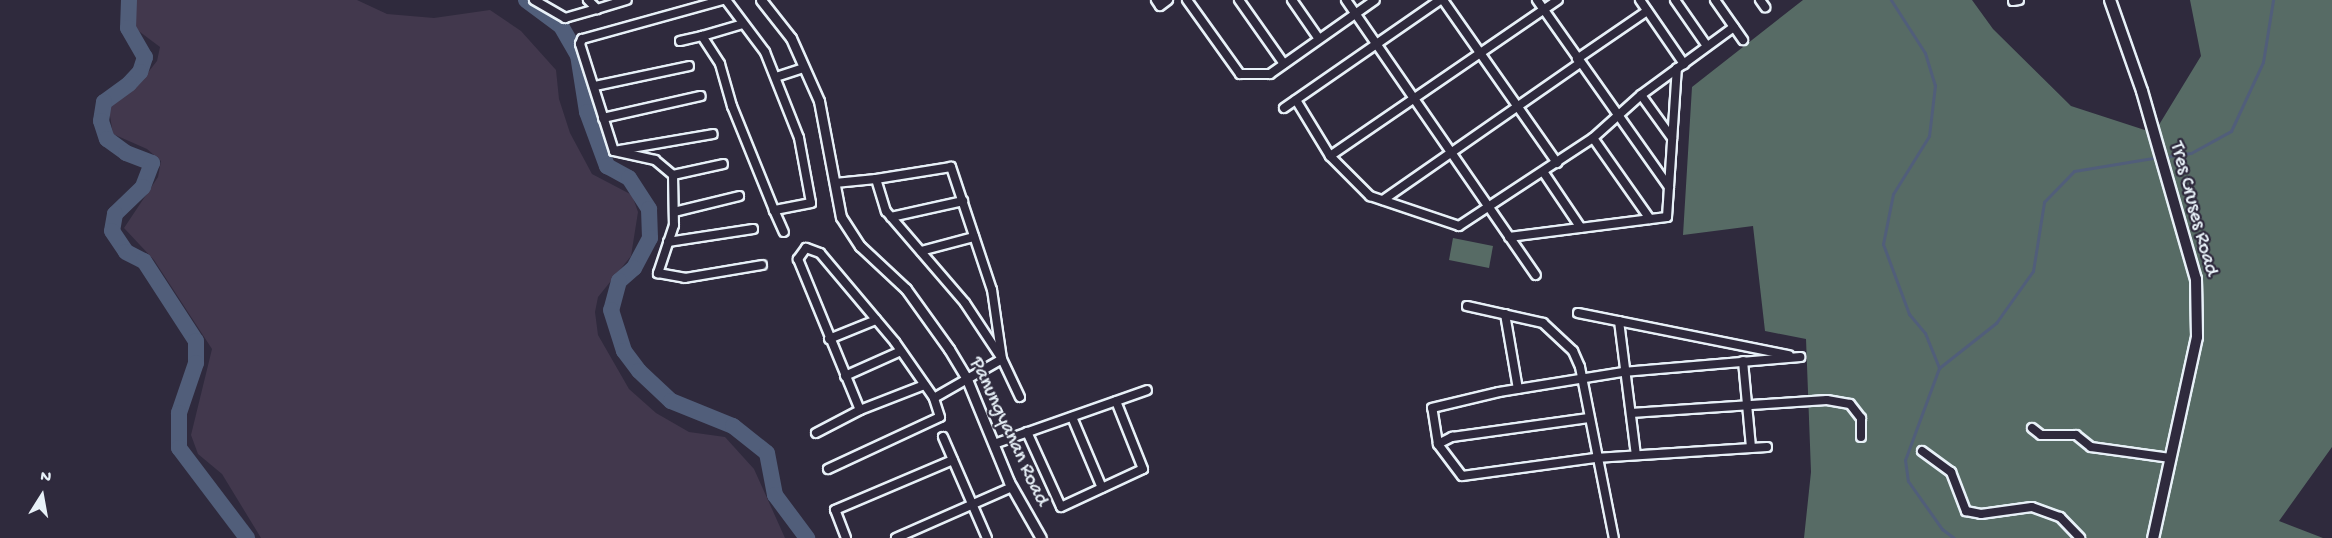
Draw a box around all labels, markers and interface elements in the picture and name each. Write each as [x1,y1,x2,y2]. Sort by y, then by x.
street label: Tres Cruses Road [2164,139,2222,279]
street label: Panungyanan Road [963,354,1053,510]
north arrow [12,466,72,526]
text: N [39,468,52,488]

